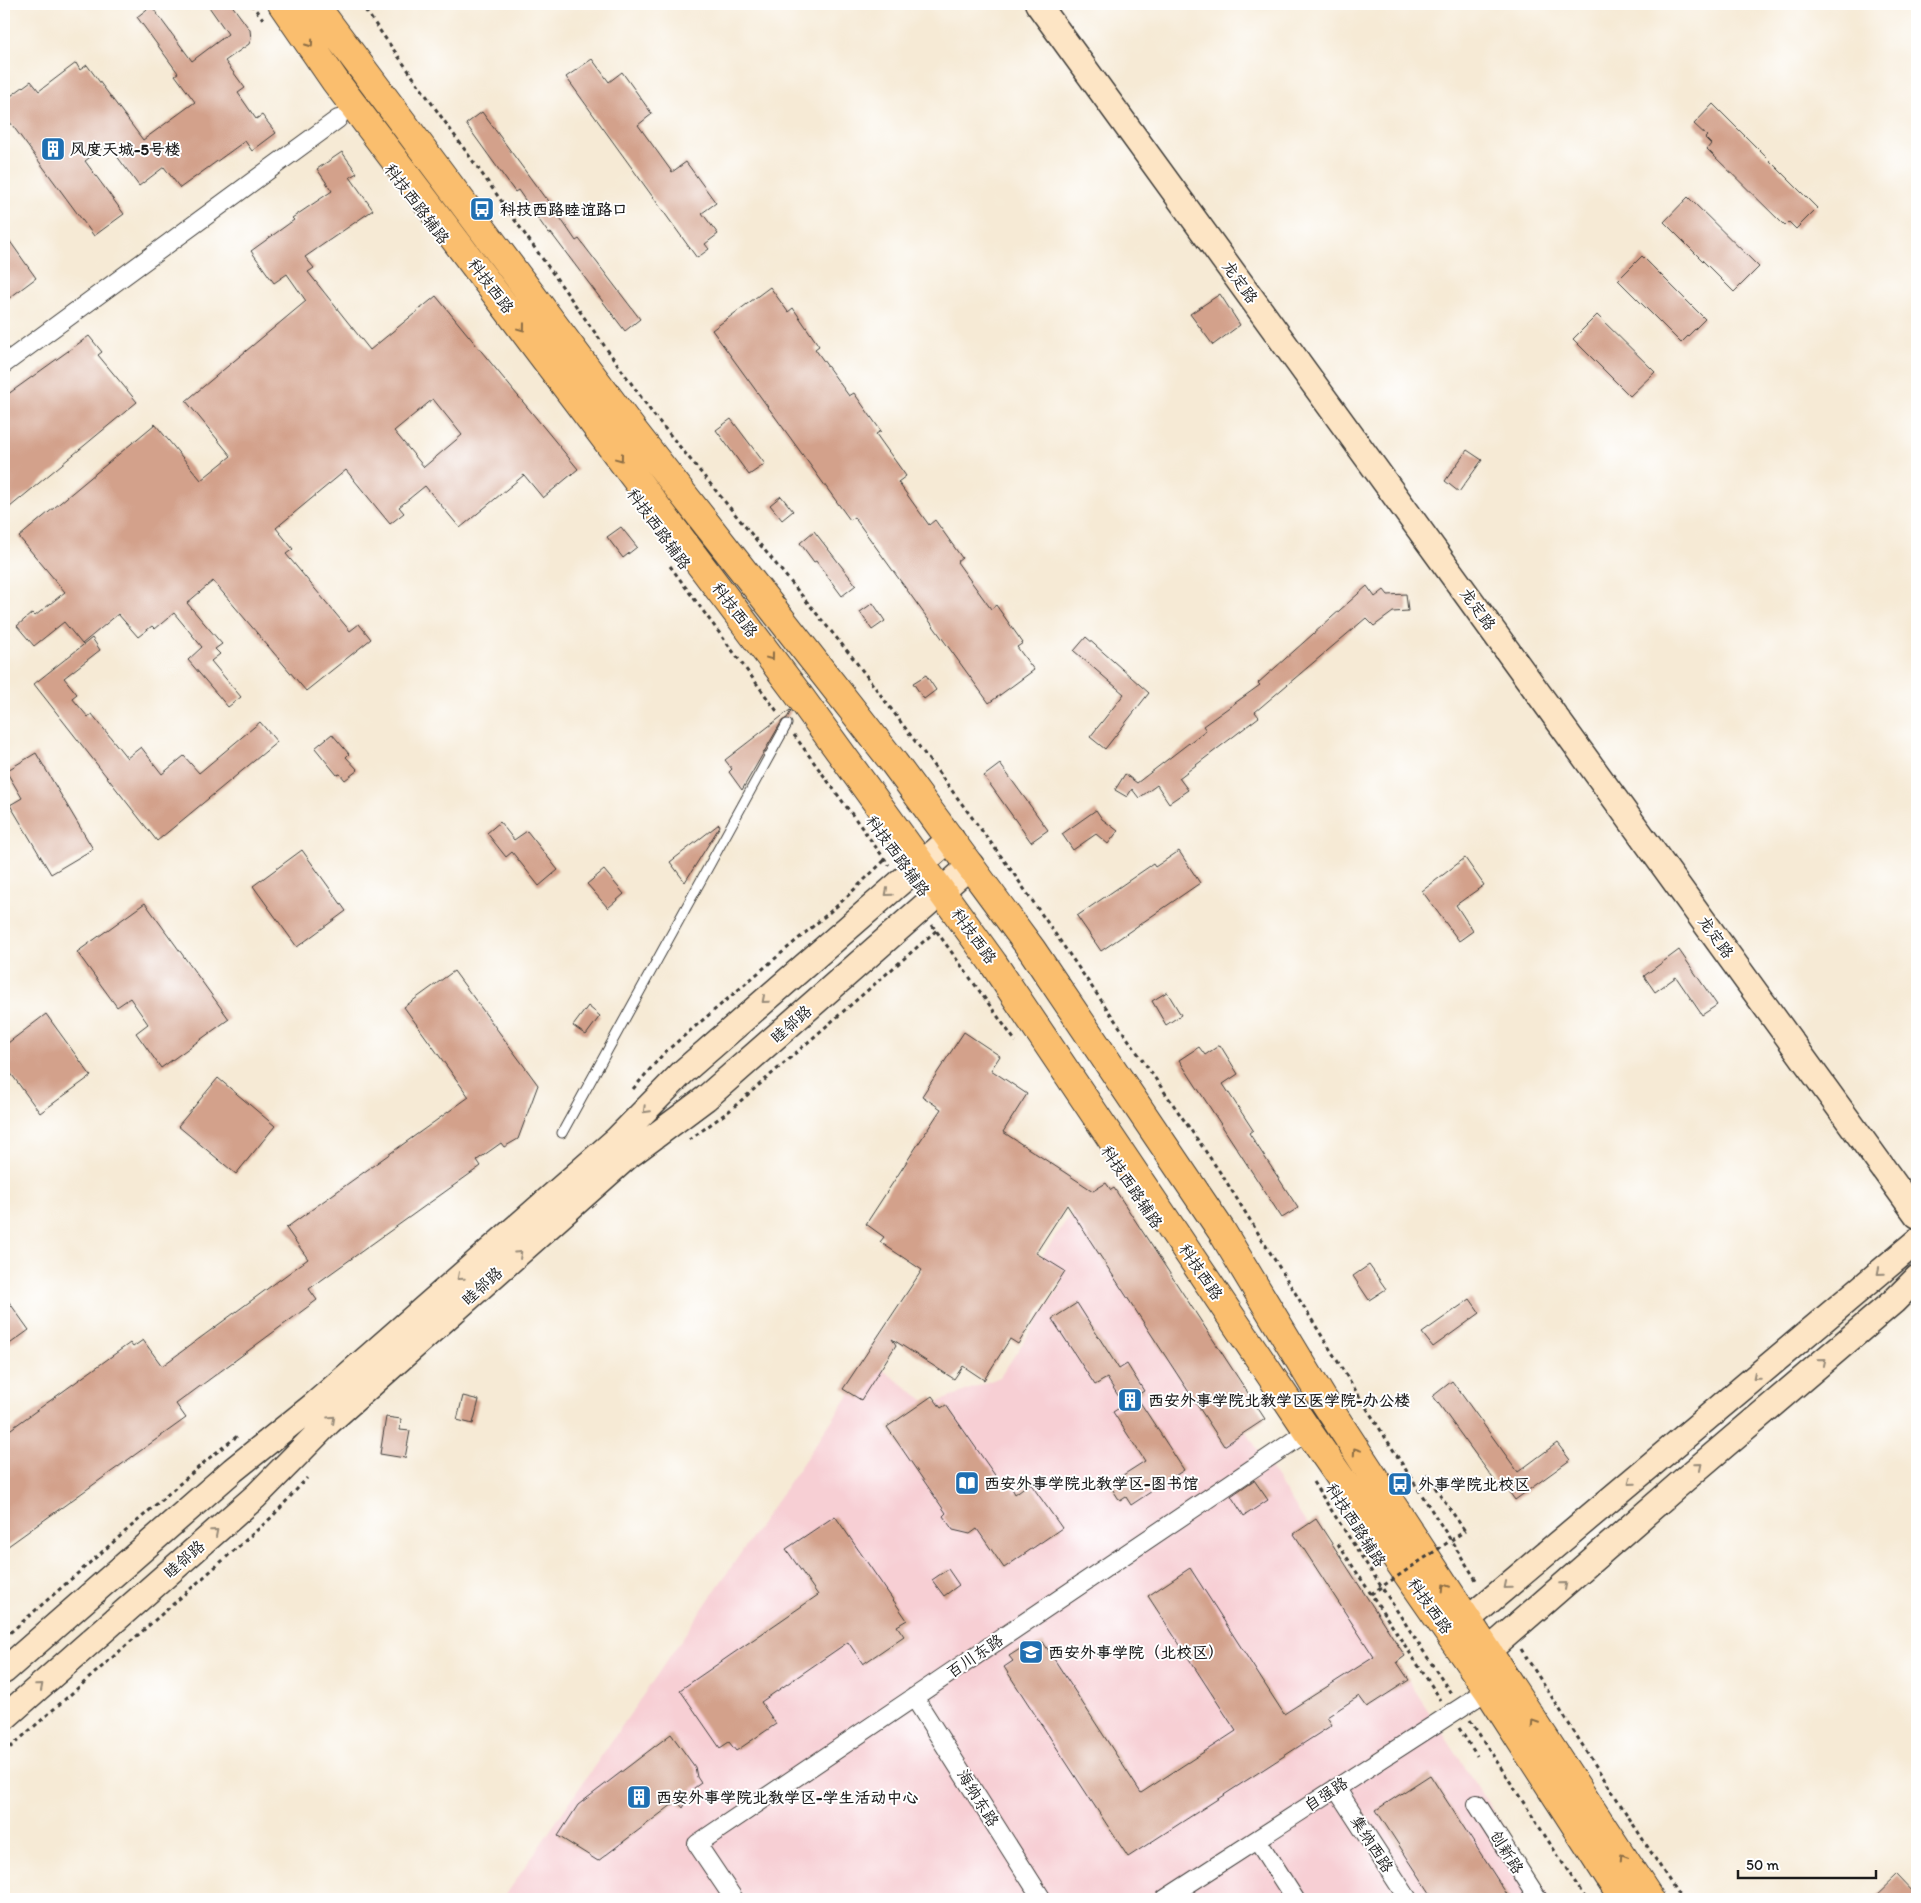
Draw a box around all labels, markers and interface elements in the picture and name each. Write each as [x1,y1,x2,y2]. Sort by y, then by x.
one-way arrow [304,38,313,48]
building icon: 风度天城-5号楼 [40,136,66,162]
place label: 风度天城-5号楼 [70,140,181,159]
street label: 科技西路辅路 [381,160,453,248]
bus stop icon: 科技西路睦谊路口 [469,196,495,222]
place label: 科技西路睦谊路口 [500,200,628,219]
street label: 科技西路 [464,255,518,317]
street label: 龙定路 [1218,257,1262,307]
one-way arrow [516,322,525,332]
one-way arrow [614,452,623,462]
street label: 科技西路辅路 [623,485,695,573]
street label: 科技西路 [708,579,762,641]
street label: 龙定路 [1456,584,1500,634]
one-way arrow [765,651,773,660]
street label: 科技西路辅路 [862,812,934,900]
one-way arrow [884,887,893,896]
street label: 科技西路 [948,905,1000,967]
street label: 龙定路 [1694,912,1738,962]
one-way arrow [762,994,771,1003]
street label: 睦邻路 [767,1001,815,1047]
one-way arrow [643,1104,652,1113]
street label: 科技西路辅路 [1097,1142,1167,1232]
street label: 科技西路 [1175,1240,1227,1304]
one-way arrow [513,1250,522,1259]
street label: 睦邻路 [458,1263,506,1309]
one-way arrow [1877,1266,1886,1275]
one-way arrow [457,1271,466,1280]
one-way arrow [1818,1358,1827,1367]
one-way arrow [1752,1371,1761,1380]
building icon: 西安外事学院北教学区医学院-办公楼 [1117,1387,1143,1413]
place label: 西安外事学院北教学区医学院-办公楼 [1148,1391,1410,1410]
one-way arrow [326,1416,335,1425]
one-way arrow [1353,1447,1362,1456]
one-way arrow [1694,1463,1703,1472]
library icon: 西安外事学院北教学区-图书馆 [954,1470,980,1496]
bus stop icon: 外事学院北校区 [1387,1471,1413,1497]
place label: 西安外事学院北教学区-图书馆 [984,1474,1198,1493]
place label: 外事学院北校区 [1418,1475,1530,1494]
one-way arrow [1628,1476,1637,1485]
street label: 科技西路辅路 [1322,1480,1390,1570]
one-way arrow [209,1529,218,1538]
street label: 睦邻路 [160,1536,208,1582]
street label: 科技西路 [1404,1574,1456,1638]
one-way arrow [1504,1581,1513,1589]
one-way arrow [1559,1582,1568,1591]
one-way arrow [1442,1583,1451,1592]
street label: 百川东路 [943,1630,1007,1682]
school or university icon: 西安外事学院（北校区） [1018,1639,1044,1665]
place label: 西安外事学院（北校区） [1048,1643,1224,1662]
one-way arrow [35,1683,44,1692]
one-way arrow [1531,1719,1540,1728]
street label: 海纳东路 [953,1766,1003,1830]
street label: 自强路 [1301,1773,1351,1815]
building icon: 西安外事学院北教学区-学生活动中心 [626,1784,652,1810]
place label: 西安外事学院北教学区-学生活动中心 [656,1788,918,1807]
street label: 集纳西路 [1347,1812,1397,1876]
street label: 创新路 [1486,1827,1528,1877]
scale bar [1738,1848,1876,1880]
one-way arrow [1620,1855,1630,1864]
text: 50 m [1746,1856,1779,1874]

